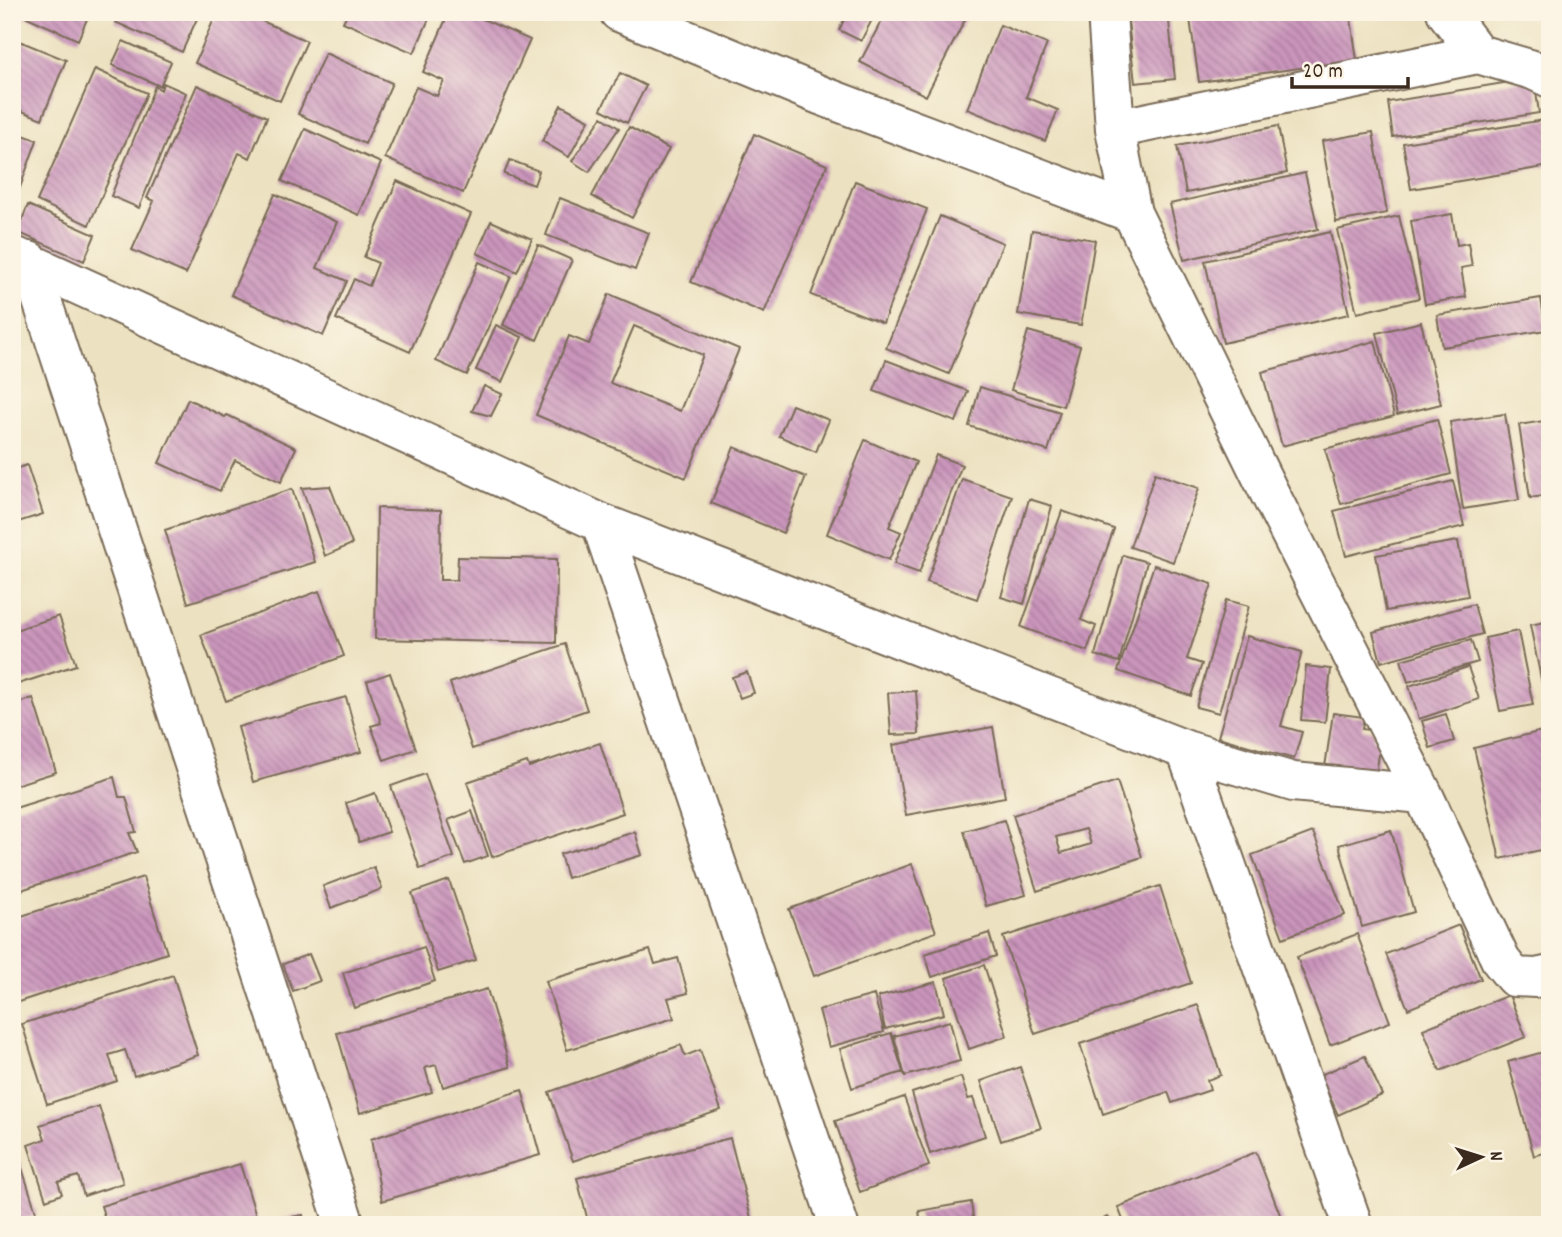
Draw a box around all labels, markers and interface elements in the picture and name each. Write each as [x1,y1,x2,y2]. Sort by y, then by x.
scale bar [1292,46,1408,90]
text: 20 m [1303,58,1343,88]
north arrow [1446,1122,1516,1192]
text: N [1481,1150,1508,1162]

